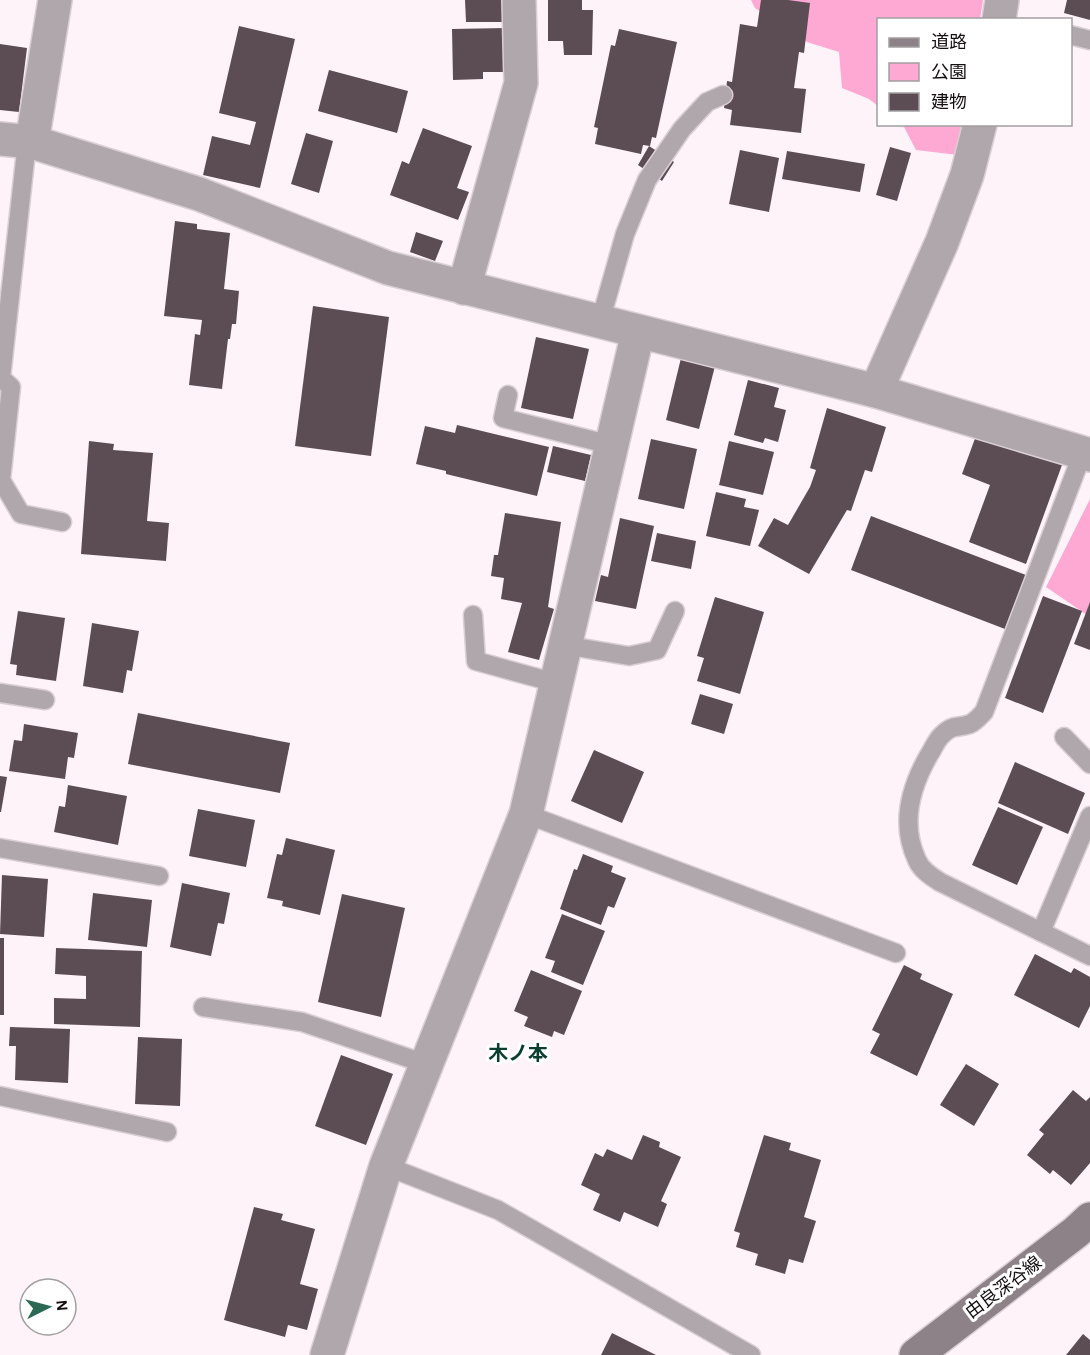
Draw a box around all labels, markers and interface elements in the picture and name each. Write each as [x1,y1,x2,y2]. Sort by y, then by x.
legend [877,18,1072,126]
text: 道路 [931,32,967,52]
text: 公園 [931,63,967,82]
text: 建物 [931,92,967,112]
district label: 木ノ本 [488,1043,548,1064]
street label: 由良深谷線 [961,1252,1045,1322]
north arrow [18,1277,78,1337]
text: N [53,1299,70,1312]

